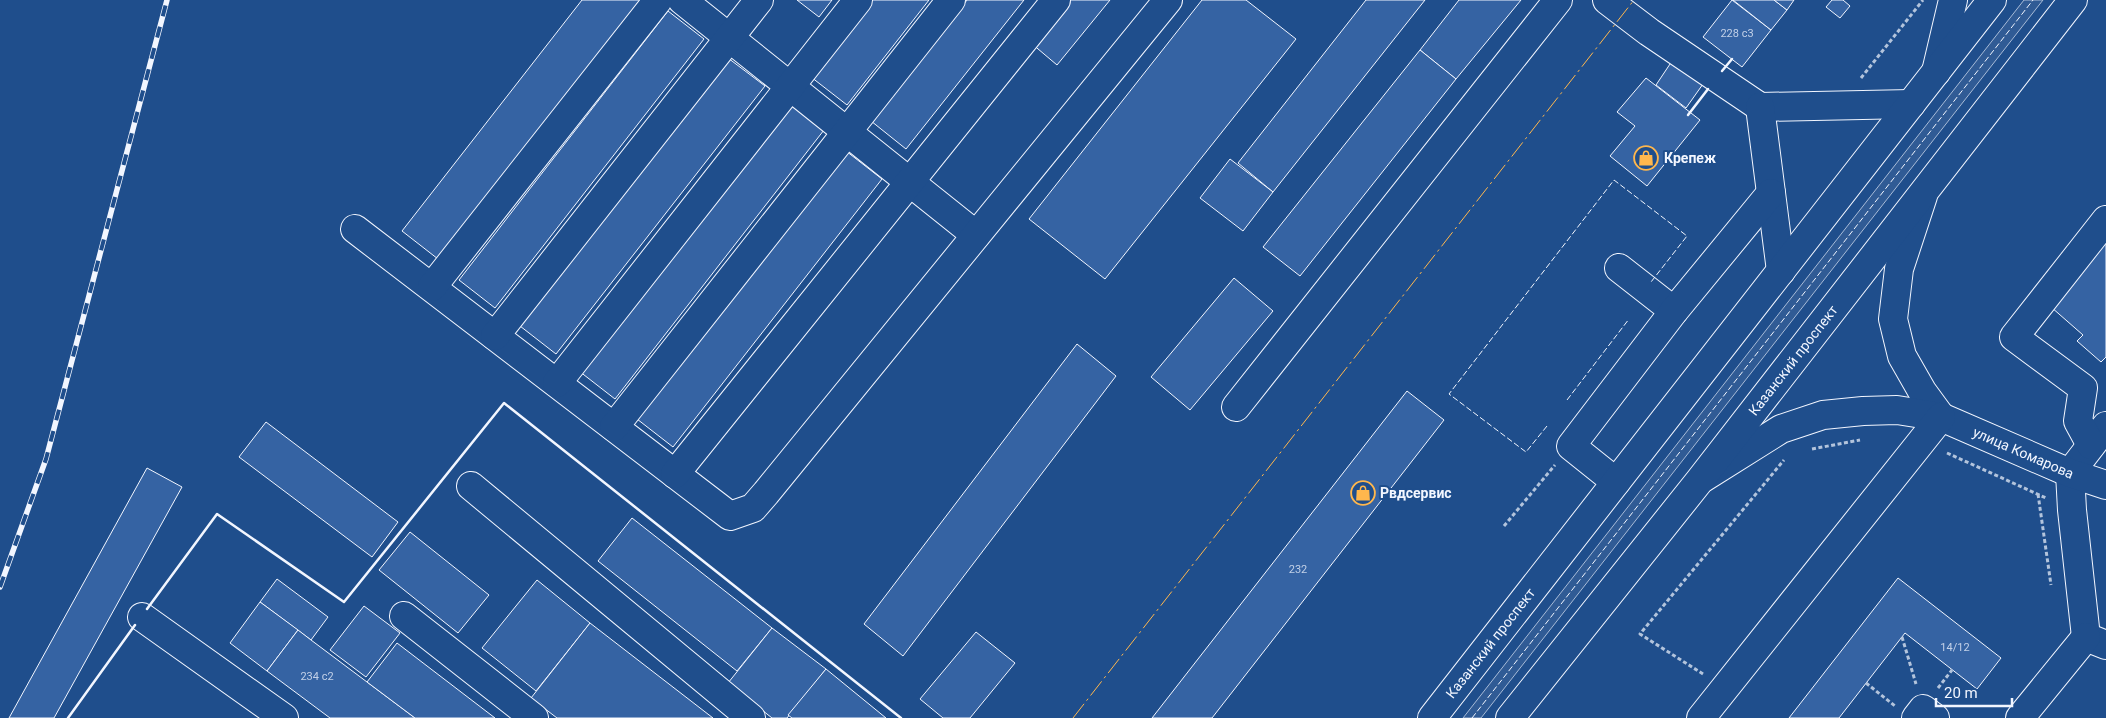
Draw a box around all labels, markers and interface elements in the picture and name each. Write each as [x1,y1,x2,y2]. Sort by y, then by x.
house number: 228 с3 [1720,27,1754,40]
shop icon: Крепеж [1633,145,1659,171]
place label: Крепеж [1664,150,1716,166]
street label: Казанский проспект [1745,302,1841,419]
street label: улица Комарова [1971,424,2076,482]
shop icon: Рвдсервис [1350,480,1376,506]
place label: Рвдсервис [1380,485,1452,501]
house number: 232 [1289,563,1307,576]
street label: Казанский проспект [1443,585,1538,701]
house number: 14/12 [1940,641,1970,654]
house number: 234 с2 [300,670,334,683]
scale bar [1936,676,2012,708]
text: 20 m [1944,684,1978,702]

